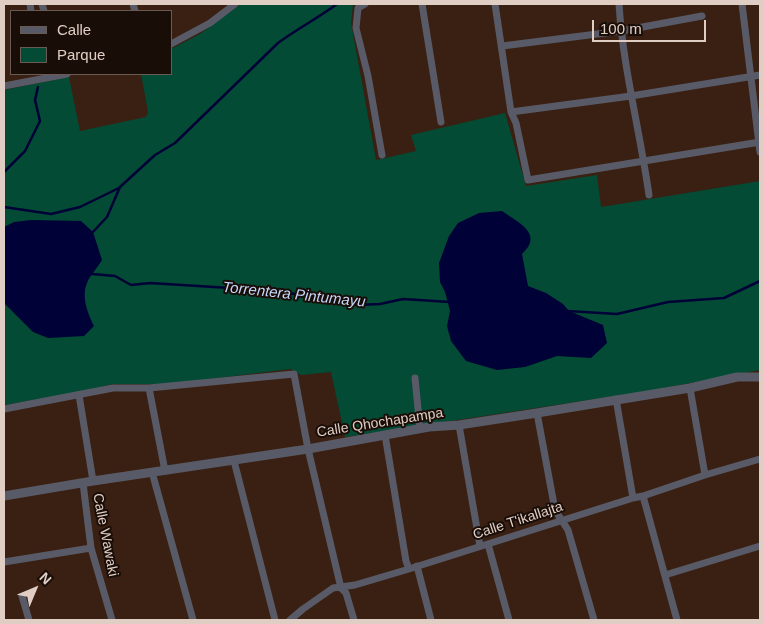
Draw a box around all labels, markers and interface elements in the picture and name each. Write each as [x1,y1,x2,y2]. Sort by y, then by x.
legend [10,10,172,75]
scale bar [594,10,708,42]
text: 100 m [600,20,642,37]
text: Calle [57,21,91,38]
text: Parque [57,46,105,63]
water label: Torrentera Pintumayu [222,279,366,311]
street label: Calle Qhochapampa [316,405,444,441]
street label: Calle Wawaki [89,492,121,578]
street label: Calle T'ikallajta [471,499,565,543]
north arrow [10,564,60,614]
text: N [36,569,55,588]

